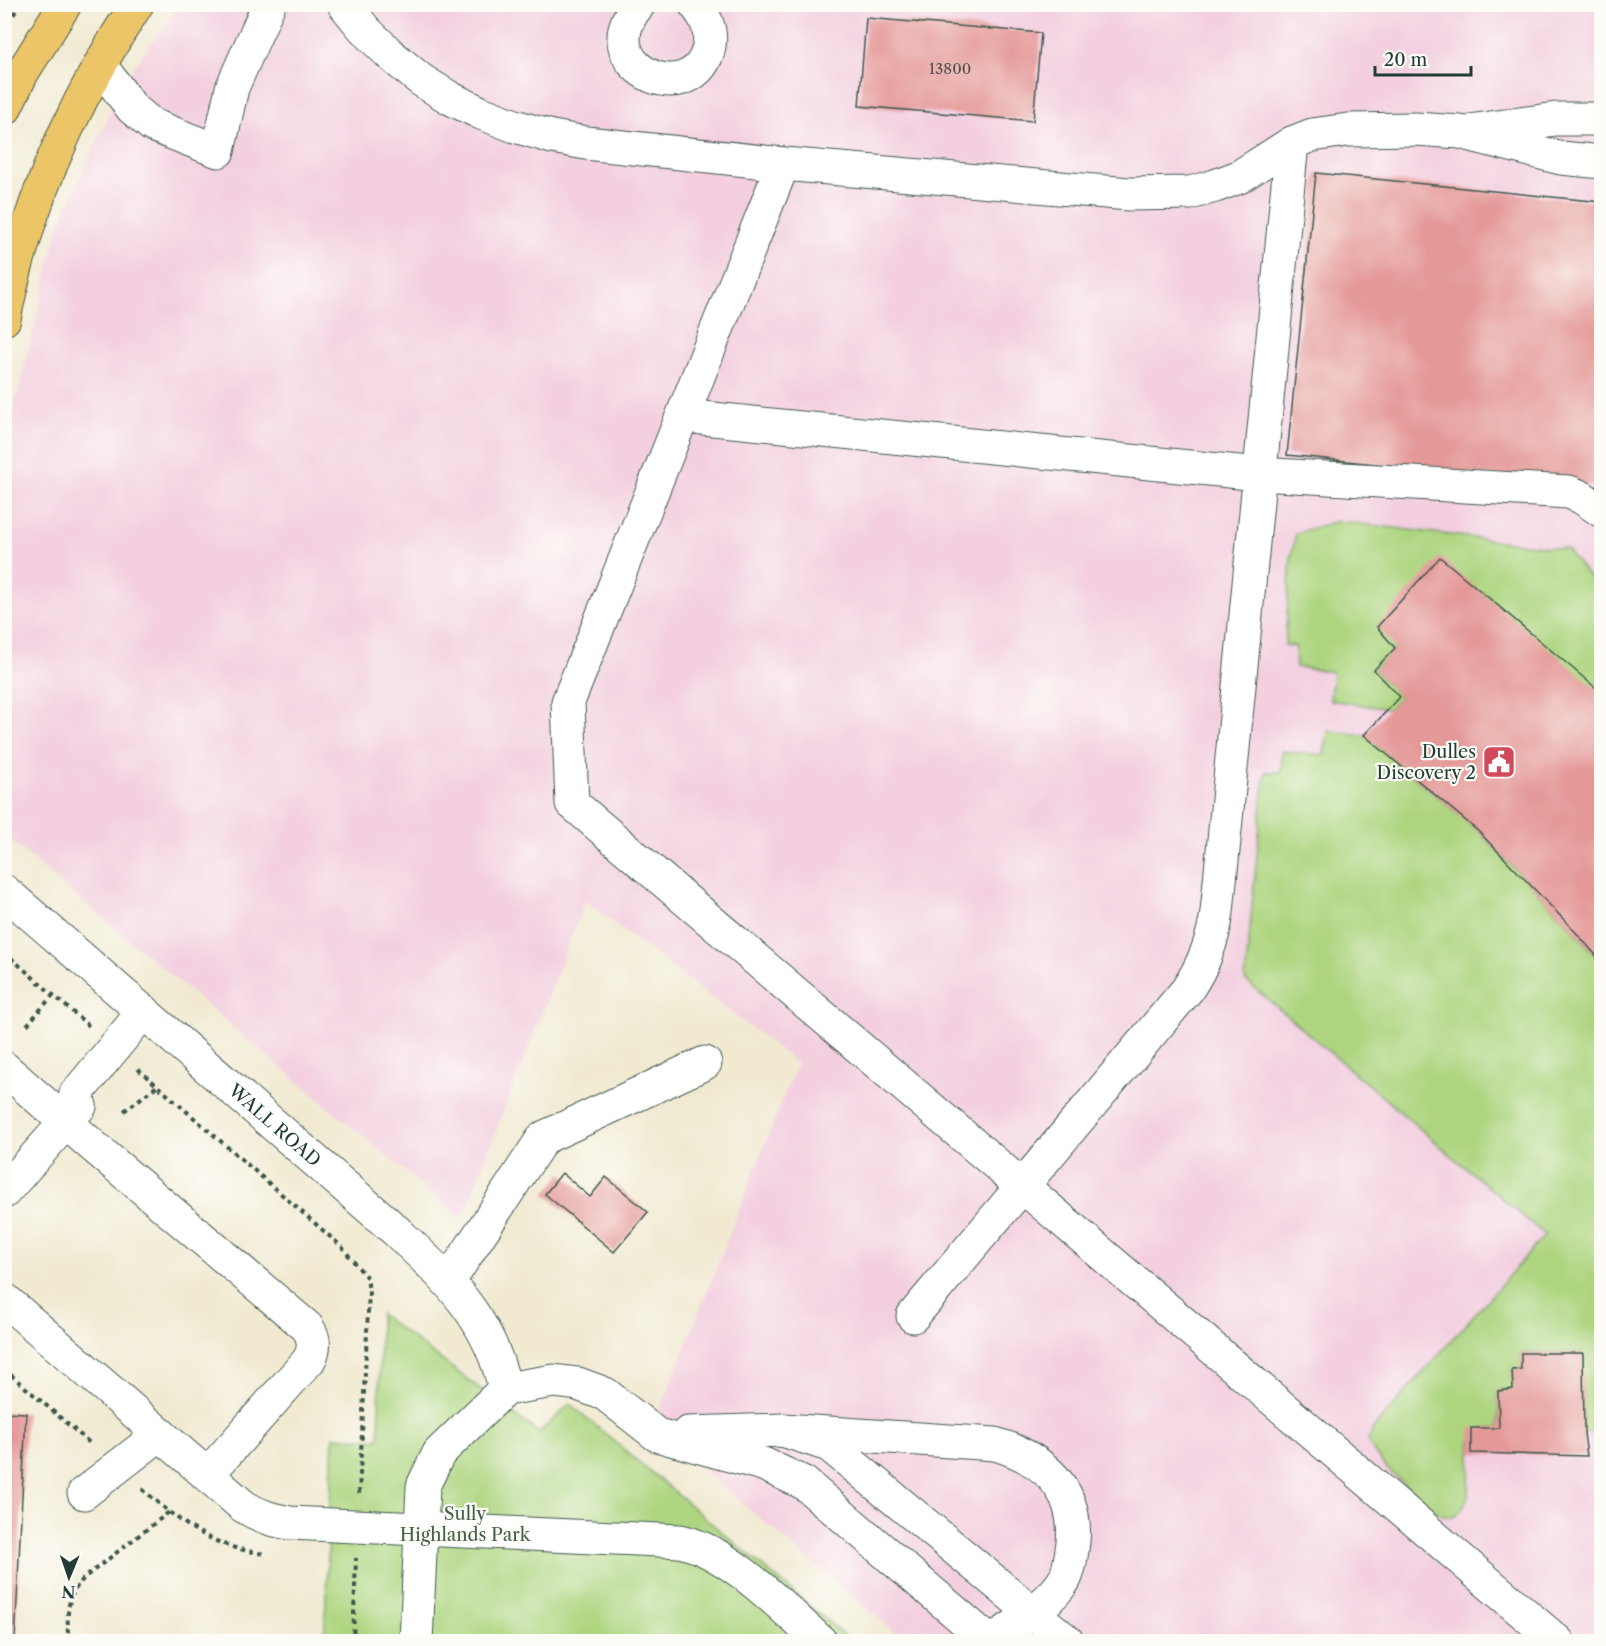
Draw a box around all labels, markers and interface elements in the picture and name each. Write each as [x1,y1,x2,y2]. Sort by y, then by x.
scale bar [1375,39,1471,77]
text: 20 m [1384,49,1428,71]
house number: 13800 [929,59,971,78]
place label: Dulles Discovery 2 [1377,741,1476,784]
public building icon: Dulles Discovery 2 [1481,744,1517,780]
street label: WALL ROAD [223,1079,325,1171]
park label: Sully Highlands Park [400,1503,532,1546]
north arrow [39,1547,99,1607]
text: N [61,1582,76,1602]

